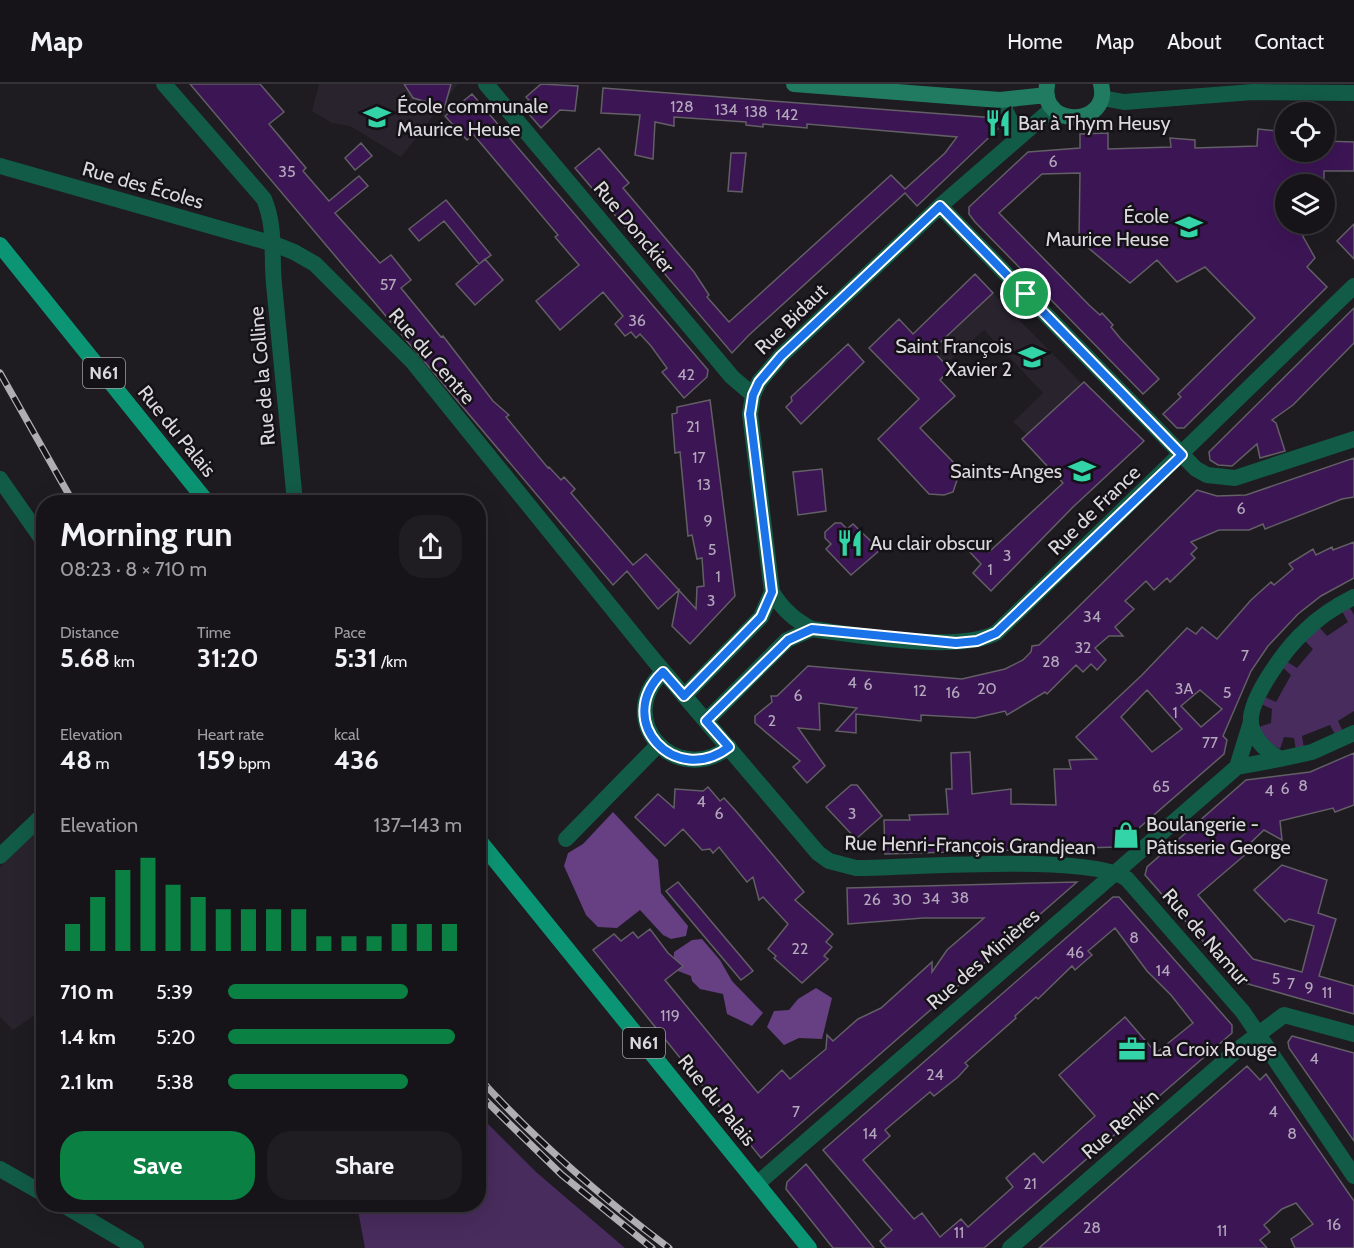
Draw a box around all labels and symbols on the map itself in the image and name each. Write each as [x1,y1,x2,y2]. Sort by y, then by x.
place label: École communale Maurice Heuse [397,94,548,141]
house number: 128 [670,97,694,116]
house number: 134 [714,100,738,119]
school or university icon: École communale Maurice Heuse [362,102,392,132]
house number: 138 [744,102,768,121]
house number: 142 [776,105,798,124]
restaurant icon: Bar à Thym Heusy [983,108,1013,138]
place label: Bar à Thym Heusy [1018,111,1171,135]
house number: 6 [1048,152,1058,171]
street label: Rue des Écoles [80,156,206,214]
house number: 35 [278,162,296,181]
street label: Rue Donckier [589,176,680,278]
place label: École Maurice Heuse [1045,204,1169,251]
school or university icon: École Maurice Heuse [1174,212,1204,242]
pin [1000,268,1051,319]
house number: 57 [380,275,396,294]
street label: Rue Bidaut [750,279,832,359]
street label: Rue du Centre [384,303,480,409]
street label: Rue de la Colline [244,305,280,447]
house number: 36 [628,311,646,330]
place label: Saint François Xavier 2 [895,334,1012,381]
school or university icon: Saint François Xavier 2 [1017,342,1047,372]
road number: N61 [83,358,125,388]
house number: 42 [677,365,695,384]
street label: Rue du Palais [133,380,221,482]
house number: 21 [686,417,700,436]
house number: 17 [692,448,706,467]
school or university icon: Saints-Anges [1067,456,1097,486]
place label: Saints-Anges [950,459,1062,483]
street label: Rue de France [1043,460,1145,560]
house number: 13 [697,475,711,494]
house number: 6 [1236,499,1246,518]
house number: 9 [703,511,713,530]
restaurant icon: Au clair obscur [835,528,865,558]
place label: Au clair obscur [870,531,992,555]
house number: 5 [708,540,716,559]
house number: 3 [1003,546,1011,565]
house number: 1 [987,560,993,579]
house number: 1 [715,567,721,586]
house number: 3 [707,591,715,610]
house number: 34 [1083,607,1101,626]
house number: 32 [1074,638,1092,657]
house number: 7 [1241,646,1249,665]
house number: 28 [1042,652,1060,671]
house number: 4 [847,673,857,692]
house number: 6 [863,675,873,694]
house number: 20 [977,679,997,698]
house number: 3A [1175,679,1193,698]
house number: 12 [913,681,927,700]
house number: 16 [946,683,960,702]
house number: 5 [1223,683,1231,702]
house number: 6 [793,686,803,705]
house number: 1 [1172,703,1178,722]
house number: 2 [768,711,776,730]
house number: 77 [1202,733,1218,752]
house number: 8 [1298,776,1308,795]
house number: 65 [1152,777,1170,796]
house number: 6 [1280,779,1290,798]
house number: 4 [1264,781,1274,800]
house number: 4 [696,792,706,811]
house number: 6 [714,804,724,823]
house number: 3 [848,804,856,823]
place label: Boulangerie - Pâtisserie George [1146,812,1291,859]
shop icon: Boulangerie - Pâtisserie George [1111,820,1141,850]
street label: Rue Henri-François Grandjean [844,831,1096,859]
street label: Rue de Namur [1157,884,1255,991]
house number: 38 [951,888,969,907]
house number: 34 [922,889,940,908]
house number: 26 [863,890,881,909]
house number: 30 [892,890,912,909]
street label: Rue des Minières [922,903,1044,1015]
house number: 8 [1129,928,1139,947]
house number: 22 [792,939,808,958]
house number: 46 [1066,943,1084,962]
house number: 14 [1156,961,1170,980]
house number: 5 [1272,969,1280,988]
house number: 7 [1287,974,1295,993]
house number: 9 [1304,978,1314,997]
house number: 11 [1322,983,1332,1002]
house number: 119 [660,1006,680,1025]
road number: N61 [623,1028,665,1058]
office icon: La Croix Rouge [1117,1034,1147,1064]
place label: La Croix Rouge [1152,1037,1277,1061]
street label: Rue du Palais [673,1049,761,1151]
house number: 4 [1309,1049,1319,1068]
house number: 24 [926,1065,944,1084]
street label: Rue Renkin [1076,1084,1164,1164]
house number: 7 [792,1102,800,1121]
house number: 4 [1268,1102,1278,1121]
house number: 14 [863,1124,877,1143]
house number: 8 [1287,1124,1297,1143]
house number: 21 [1023,1174,1037,1193]
house number: 16 [1327,1215,1341,1234]
house number: 28 [1083,1218,1101,1237]
house number: 11 [1217,1221,1227,1240]
house number: 11 [954,1223,964,1242]

